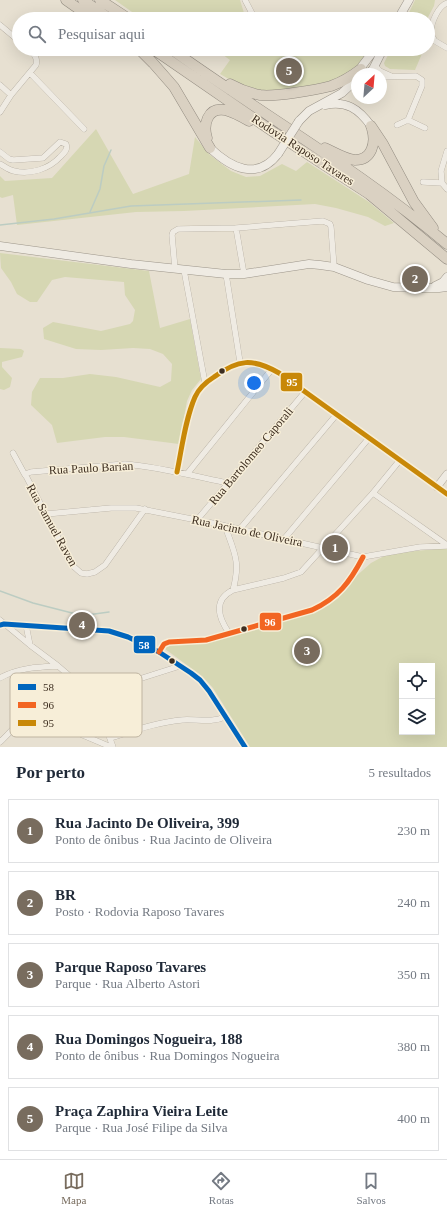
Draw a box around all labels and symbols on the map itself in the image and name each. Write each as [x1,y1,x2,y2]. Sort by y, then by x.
pin: 5 [276,56,302,86]
north arrow [351,68,387,104]
street label: Rodovia Raposo Tavares [249,112,357,189]
pin: 2 [402,264,428,294]
unlabelled marker [217,366,227,376]
line badge: 95 [280,372,303,392]
your location [244,373,264,393]
text: 95 [287,376,298,388]
street label: Rua Bartolomeo Caporali [206,404,296,508]
street label: Rua Paulo Barian [48,459,134,477]
street label: Rua Samuel Raven [24,481,80,569]
street label: Rua Jacinto de Oliveira [190,512,304,550]
pin: 1 [322,533,348,563]
pin: 4 [69,610,95,640]
line badge: 96 [259,612,282,631]
text: 96 [265,616,276,628]
unlabelled marker [239,624,249,634]
line badge: 58 [133,635,156,654]
pin: 3 [294,636,320,666]
text: 58 [139,639,150,651]
unlabelled marker [167,656,177,666]
legend [10,673,142,737]
text: 58 [43,681,55,693]
text: 96 [43,699,55,711]
text: 95 [43,717,55,729]

